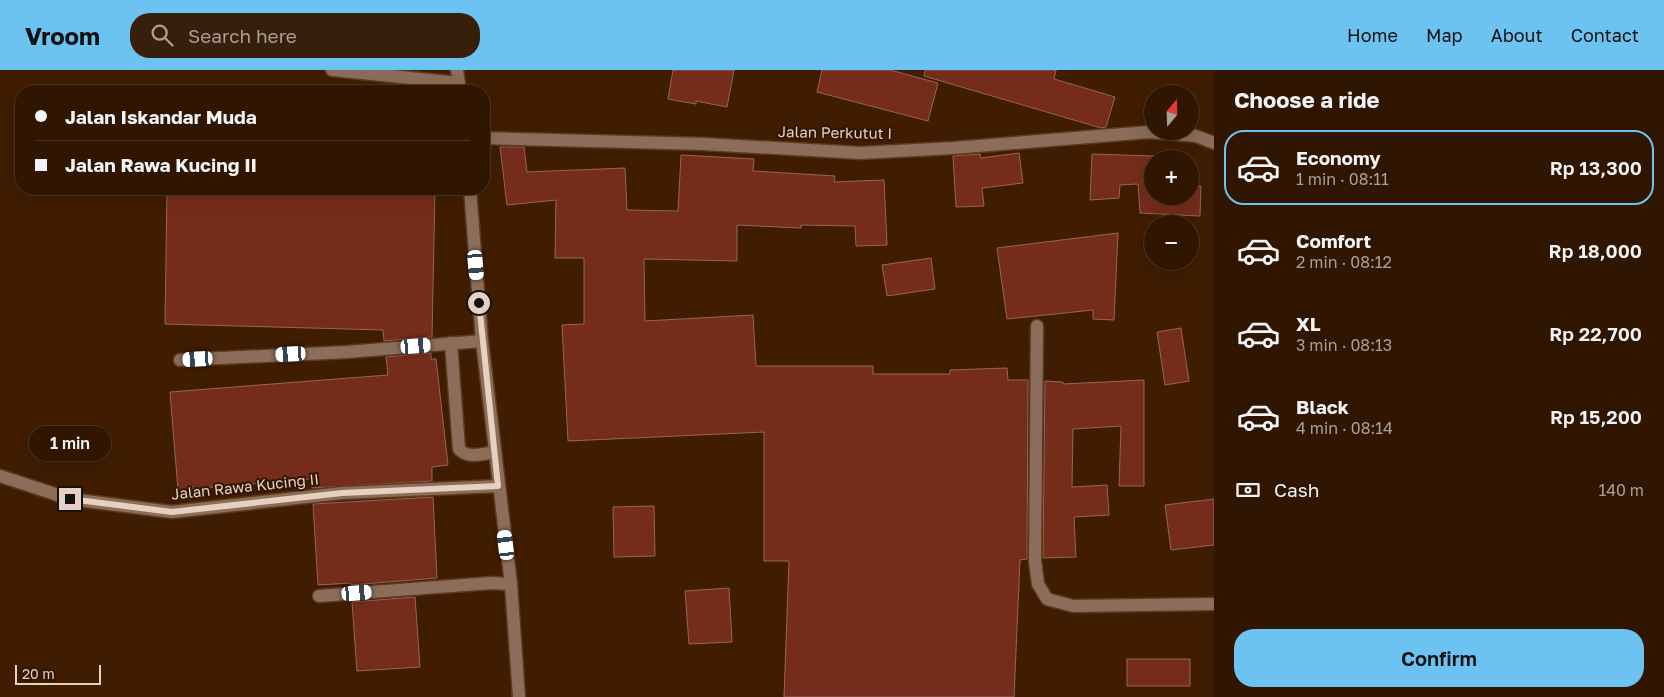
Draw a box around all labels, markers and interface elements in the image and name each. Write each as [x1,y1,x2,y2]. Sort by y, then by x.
search box [130,13,480,58]
text: Vroom [25,21,100,50]
icon: search [148,21,176,49]
text: Search here [188,24,297,47]
text: Home [1347,24,1398,46]
text: Map [1426,24,1463,46]
text: About [1491,24,1543,46]
text: Contact [1571,24,1639,46]
north arrow [1144,85,1199,140]
map controls [1144,85,1199,270]
text: Choose a ride [1234,86,1380,113]
text: Jalan Iskandar Muda [65,105,257,128]
street label: Jalan Perkutut I [778,122,892,142]
icon: car [1236,145,1281,190]
text: Economy [1296,146,1381,169]
button: + [1144,150,1199,205]
text: Jalan Rawa Kucing II [65,153,257,176]
text: Rp 13,300 [1550,156,1642,179]
text: 1 min · 08:11 [1296,169,1389,189]
button: − [1144,215,1199,270]
icon: car [1236,228,1281,273]
text: Comfort [1296,229,1371,252]
text: Rp 18,000 [1549,239,1642,262]
car [467,249,484,281]
text: 2 min · 08:12 [1296,252,1392,272]
route start [468,292,490,314]
icon: car [1236,311,1281,356]
text: XL [1296,312,1321,335]
text: Rp 22,700 [1549,322,1642,345]
text: 3 min · 08:13 [1296,335,1392,355]
car [400,337,431,355]
car [275,346,306,362]
car [182,351,213,367]
icon: car [1236,394,1281,439]
text: Black [1296,395,1349,418]
text: Rp 15,200 [1550,405,1642,428]
text: 4 min · 08:14 [1296,418,1393,438]
callout: 1 min [29,426,111,462]
text: 1 min [50,433,90,453]
street label: Jalan Rawa Kucing II [170,469,320,503]
icon: cash [1234,476,1262,504]
text: Cash [1274,478,1319,501]
text: 140 m [1598,480,1644,500]
route end [59,488,81,510]
car [496,529,515,561]
car [341,584,372,602]
button: Confirm [1234,629,1644,687]
scale bar [15,662,101,685]
text: 20 m [22,665,55,682]

